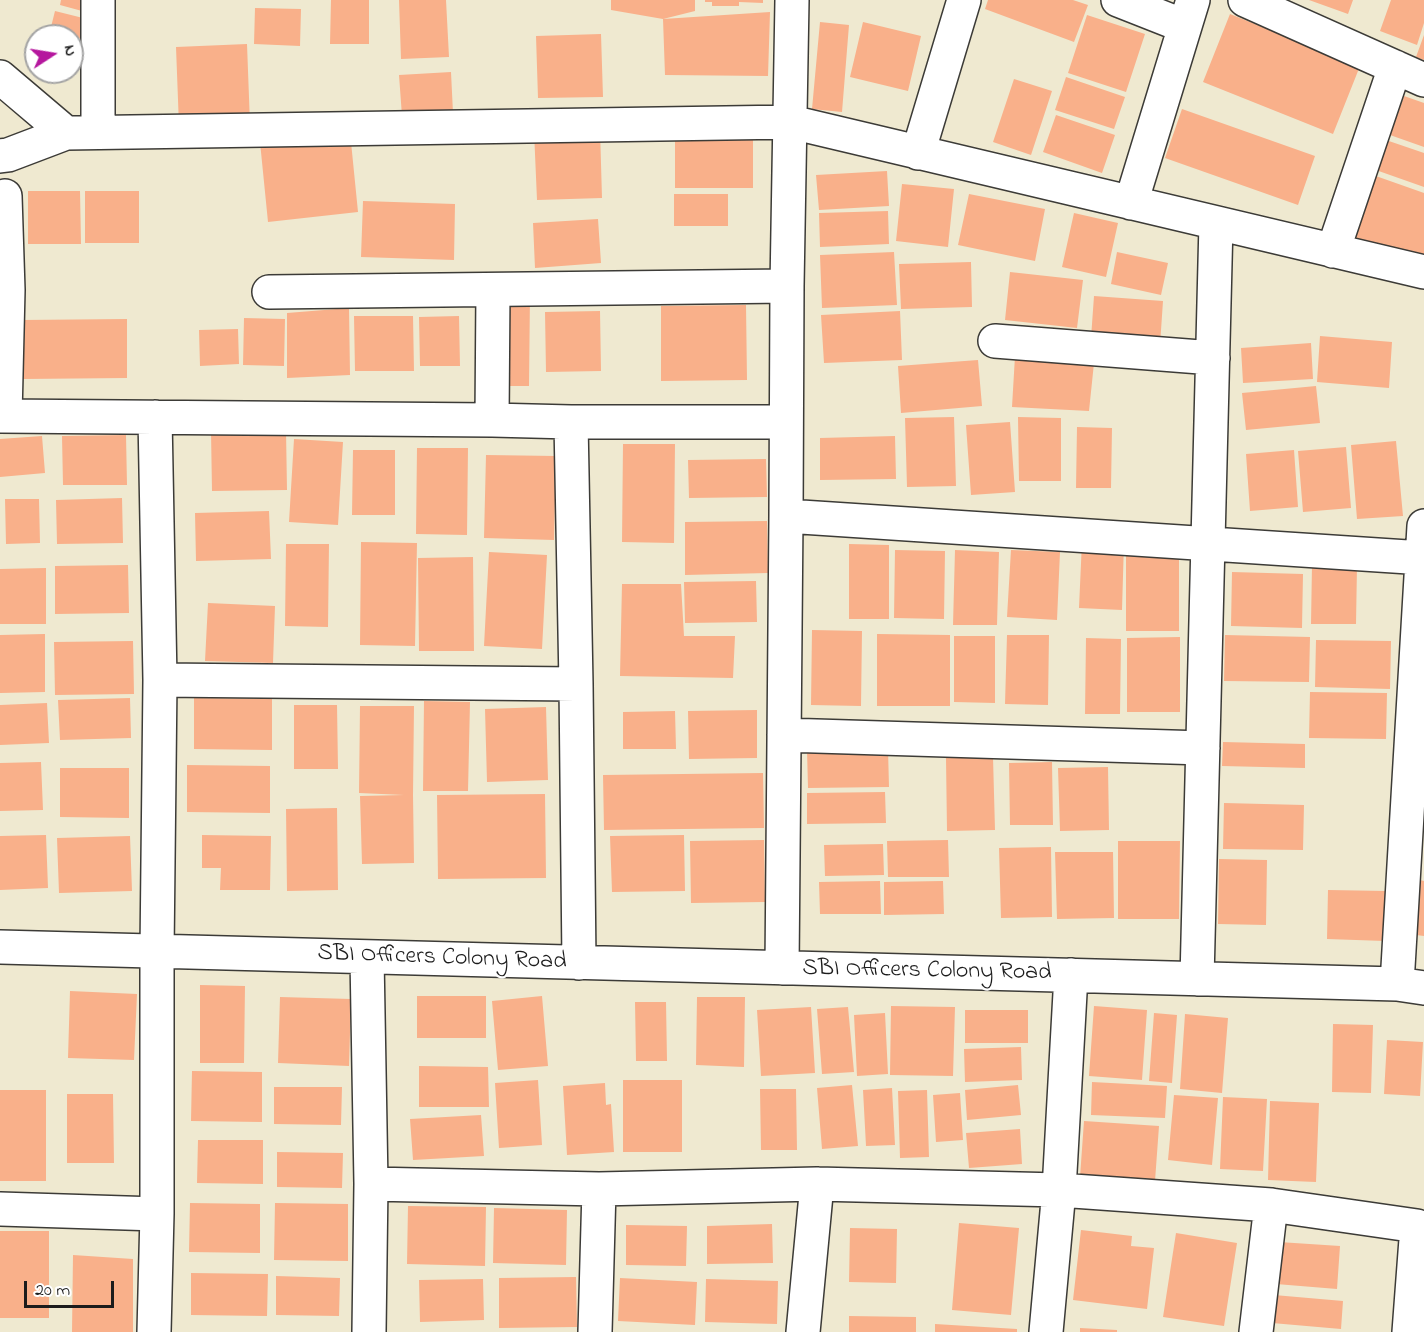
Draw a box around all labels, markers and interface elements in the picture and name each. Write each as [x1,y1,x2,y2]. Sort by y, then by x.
north arrow [24,24,84,84]
text: N [57,43,83,58]
street label: SBI Officers Colony Road [317,940,567,978]
street label: SBI Officers Colony Road [802,955,1052,989]
scale bar [27,1269,117,1307]
text: 20 m [35,1278,70,1304]

